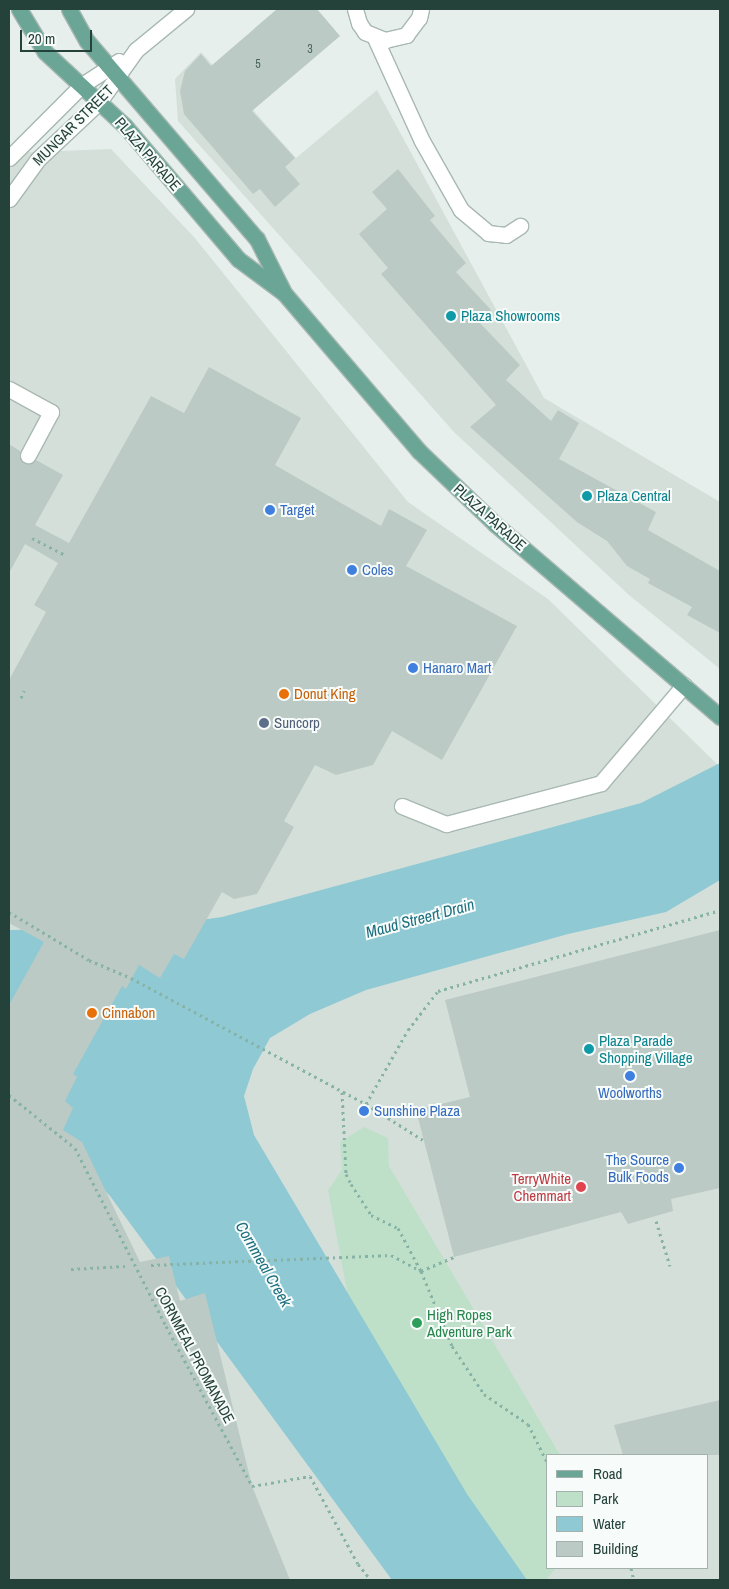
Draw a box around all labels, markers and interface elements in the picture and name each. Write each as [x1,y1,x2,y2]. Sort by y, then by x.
scale bar [22,20,95,52]
text: 20 m [28,28,55,49]
house number: 3 [307,43,313,57]
house number: 5 [255,58,261,72]
street label: MUNGAR STREET [29,81,117,169]
street label: PLAZA PARADE [111,113,185,195]
place label: Plaza Showrooms [461,307,560,325]
marker: Plaza Showrooms [445,310,457,322]
street label: PLAZA PARADE [450,480,530,554]
place label: Plaza Central [597,487,671,505]
marker: Plaza Central [581,490,593,502]
place label: Target [280,501,314,519]
marker: Target [264,504,276,516]
place label: Coles [362,561,393,579]
marker: Coles [346,564,358,576]
place label: Hanaro Mart [423,659,491,677]
marker: Hanaro Mart [407,662,419,674]
place label: Donut King [294,685,356,703]
marker: Donut King [278,688,290,700]
place label: Suncorp [274,714,320,732]
marker: Suncorp [258,717,270,729]
water label: Maud Streert Drain [364,894,476,942]
place label: Cinnabon [102,1004,155,1022]
marker: Cinnabon [86,1007,98,1019]
place label: Plaza Parade Shopping Village [599,1031,692,1066]
marker: Plaza Parade Shopping Village [583,1043,595,1055]
marker: Woolworths [624,1070,636,1082]
place label: Woolworths [598,1084,662,1102]
place label: Sunshine Plaza [374,1102,460,1120]
marker: Sunshine Plaza [358,1105,370,1117]
place label: The Source Bulk Foods [605,1150,669,1185]
marker: The Source Bulk Foods [673,1162,685,1174]
place label: TerryWhite Chemmart [512,1169,571,1204]
marker: TerryWhite Chemmart [575,1181,587,1193]
water label: Cornmeal Creek [232,1218,296,1310]
street label: CORNMEAL PROMANADE [151,1283,239,1427]
place label: High Ropes Adventure Park [427,1305,512,1340]
marker: High Ropes Adventure Park [411,1317,423,1329]
legend [546,1454,709,1569]
text: Road [593,1463,622,1484]
text: Park [593,1488,618,1509]
text: Water [593,1513,625,1534]
text: Building [593,1538,638,1559]

